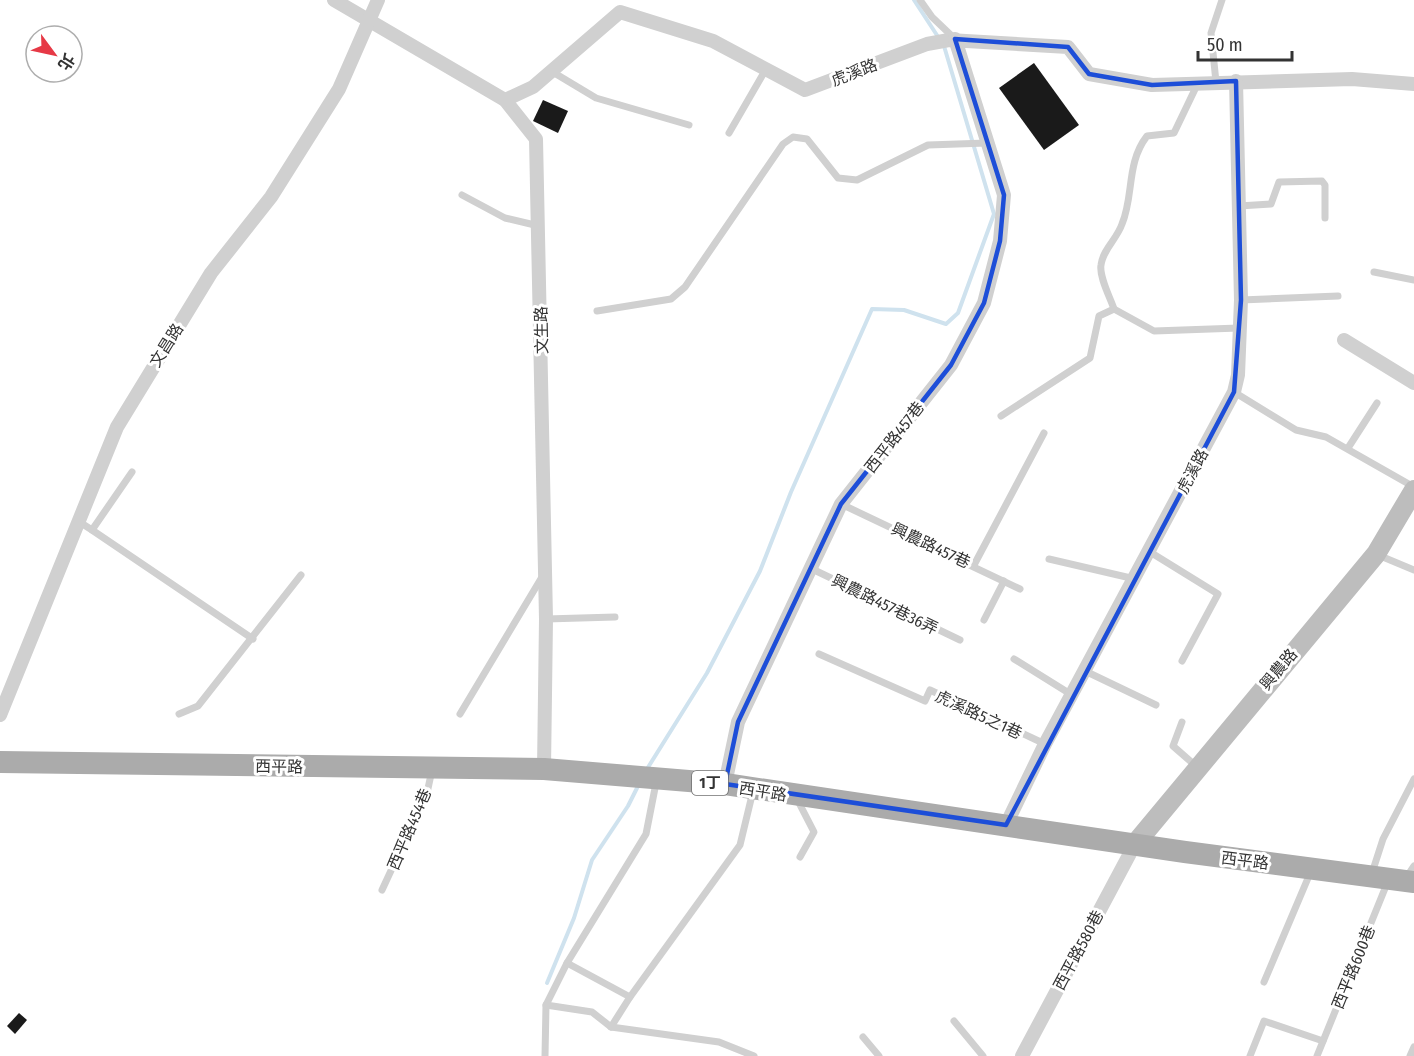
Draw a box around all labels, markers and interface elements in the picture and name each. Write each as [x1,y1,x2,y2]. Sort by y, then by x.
north arrow [24,24,84,84]
scale bar [1198,24,1292,62]
text: 50 m [1207,34,1243,56]
text: 北 [54,50,78,74]
street label: 虎溪路 [828,55,880,90]
street label: 文生路 [532,306,551,354]
street label: 文昌路 [146,320,187,371]
street label: 西平路457巷 [861,398,928,477]
street label: 虎溪路 [1173,446,1212,497]
street label: 興農路457巷 [888,519,973,572]
street label: 興農路457巷36弄 [828,570,941,638]
street label: 興農路 [1256,645,1301,694]
street label: 虎溪路5之1巷 [932,686,1025,743]
street label: 西平路 [255,757,303,776]
road number: 1丁 [692,771,728,795]
street label: 西平路 [738,778,788,805]
street label: 西平路454巷 [384,786,435,873]
street label: 西平路 [1220,848,1270,873]
street label: 西平路580巷 [1049,907,1107,993]
street label: 西平路600巷 [1328,923,1379,1012]

